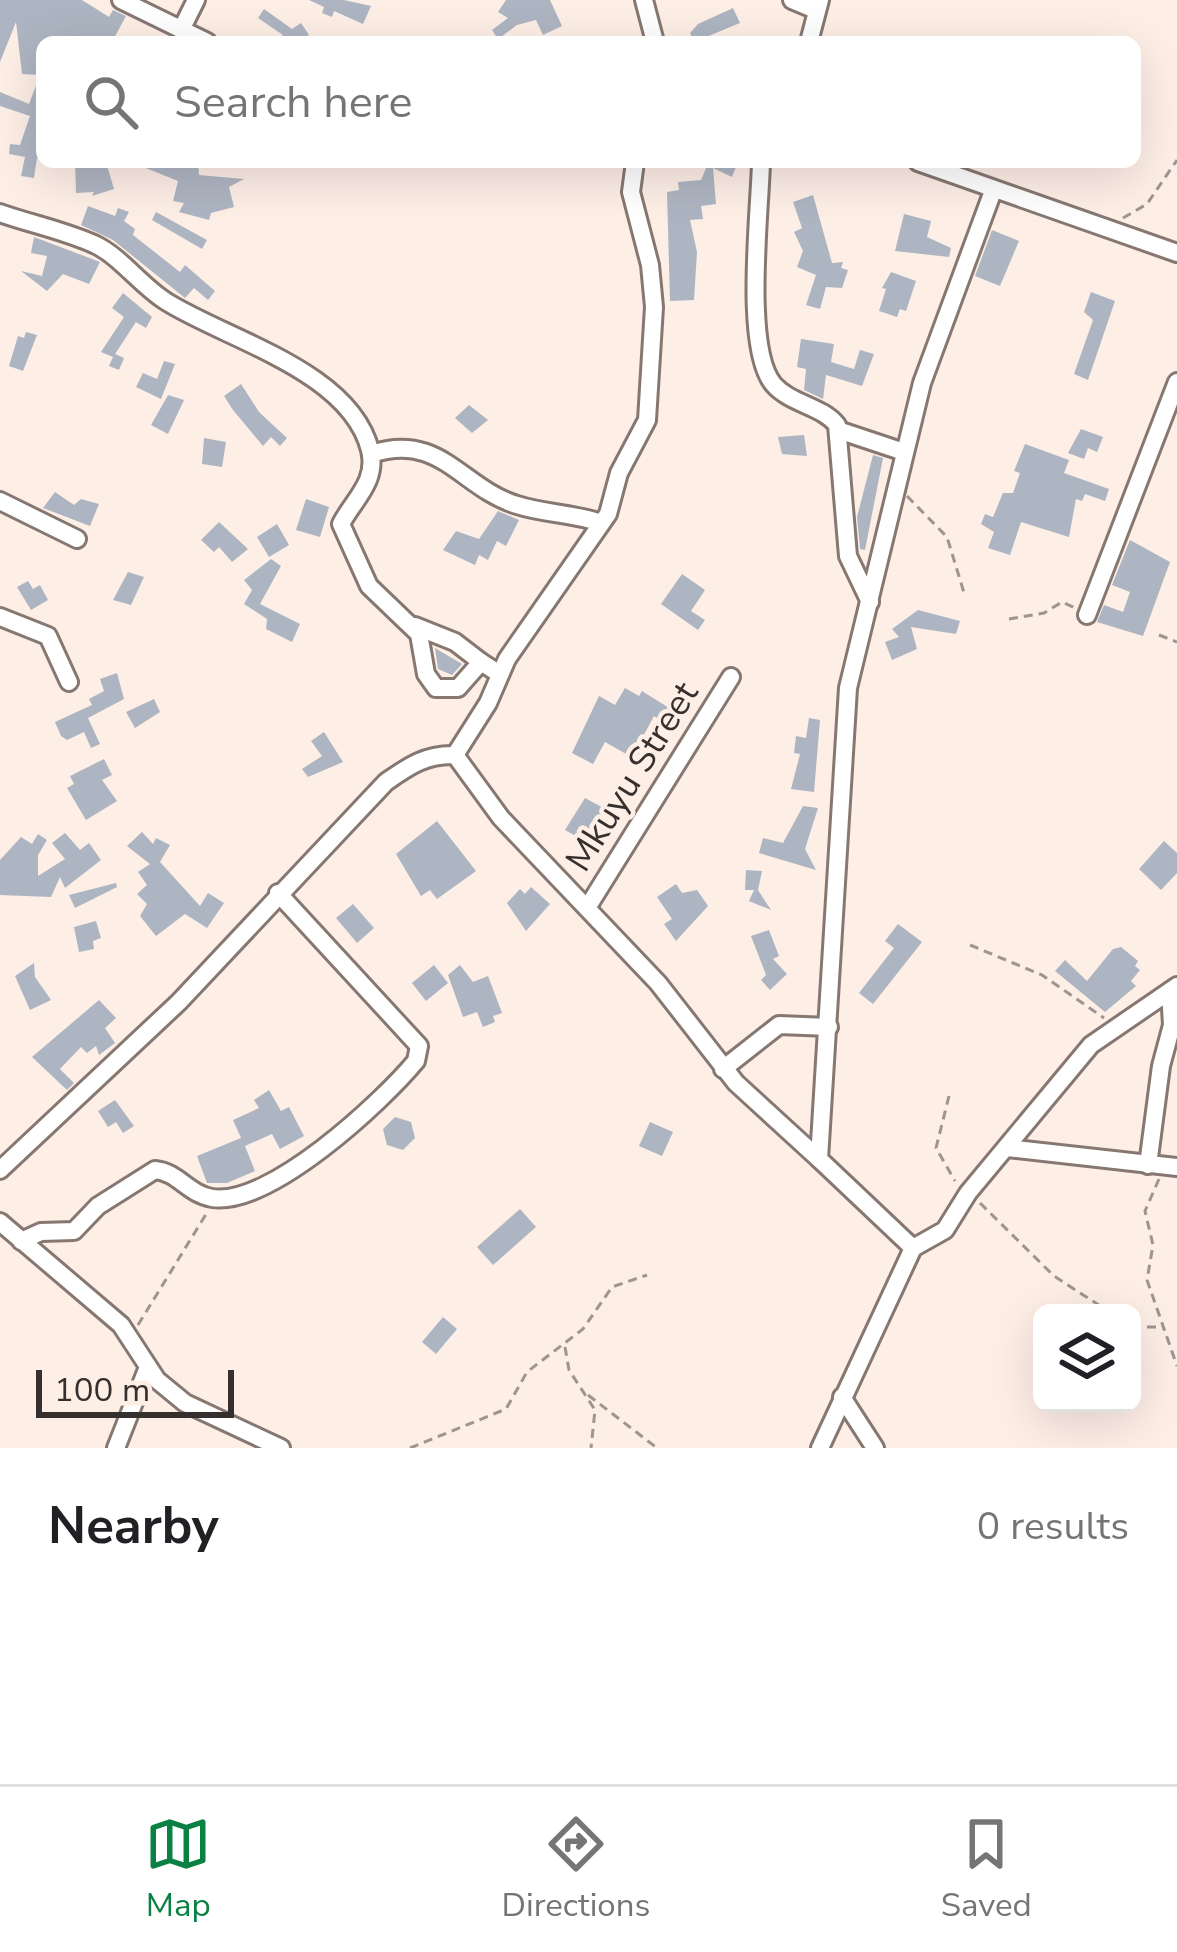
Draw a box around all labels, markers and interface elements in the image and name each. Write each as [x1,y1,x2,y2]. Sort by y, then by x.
search box [36,36,1141,168]
icon: search [78,69,144,135]
text: Search here [174,72,413,133]
street label: Mkuyu Street [554,672,710,881]
map controls [1033,1304,1141,1412]
button: layers [1033,1304,1141,1412]
scale bar [36,1364,234,1417]
text: 100 m [54,1368,150,1413]
text: Nearby [48,1491,219,1561]
text: 0 results [977,1500,1129,1553]
tab: Map [145,1811,211,1928]
tab: Directions [502,1811,650,1928]
tab: Saved [941,1811,1032,1928]

